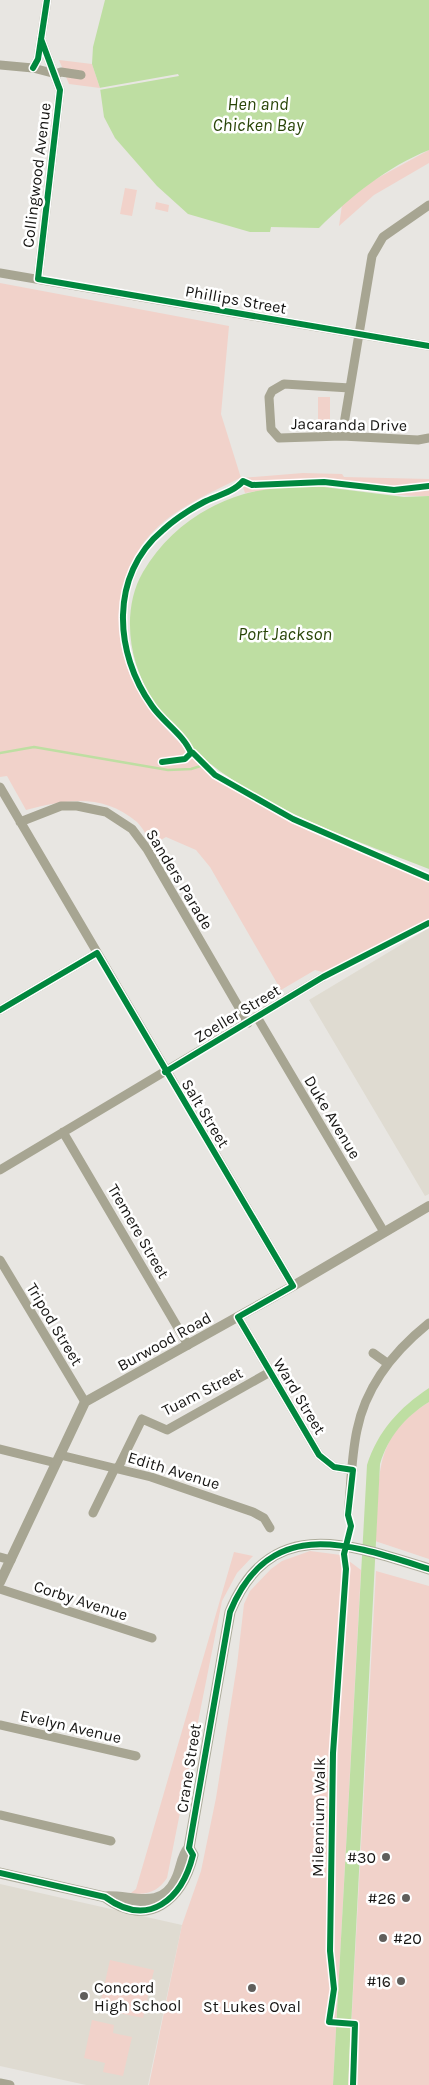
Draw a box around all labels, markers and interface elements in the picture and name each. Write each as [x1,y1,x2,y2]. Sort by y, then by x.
water label: Hen and Chicken Bay [212,93,305,136]
street label: Collingwood Avenue [18,101,55,249]
street label: Phillips Street [184,281,288,318]
street label: Jacaranda Drive [291,414,407,435]
water label: Port Jackson [238,623,332,645]
street label: Sanders Parade [142,826,217,933]
street label: Zoeller Street [191,980,284,1047]
street label: Duke Avenue [300,1072,365,1162]
street label: Salt Street [178,1075,233,1151]
street label: Tremere Street [104,1181,173,1282]
street label: Tripod Street [23,1280,87,1369]
street label: Burwood Road [114,1308,215,1375]
street label: Ward Street [269,1355,330,1438]
street label: Tuam Street [159,1363,246,1420]
street label: Edith Avenue [125,1447,222,1494]
street label: Corby Avenue [31,1576,130,1625]
street label: Evelyn Avenue [18,1706,123,1747]
street label: Crane Street [172,1722,205,1814]
street label: Milennium Walk [308,1757,329,1877]
place label: #30 [347,1848,376,1867]
marker: #30 [380,1851,392,1863]
place label: #26 [368,1889,396,1908]
marker: #26 [400,1892,412,1904]
place label: #20 [393,1929,422,1948]
marker: #20 [377,1932,389,1944]
place label: #16 [367,1972,391,1991]
marker: #16 [395,1975,407,1987]
place label: Concord High School [94,1978,182,2015]
marker: St Lukes Oval [246,1982,258,1994]
marker: Concord High School [78,1990,90,2002]
place label: St Lukes Oval [203,1997,301,2016]

